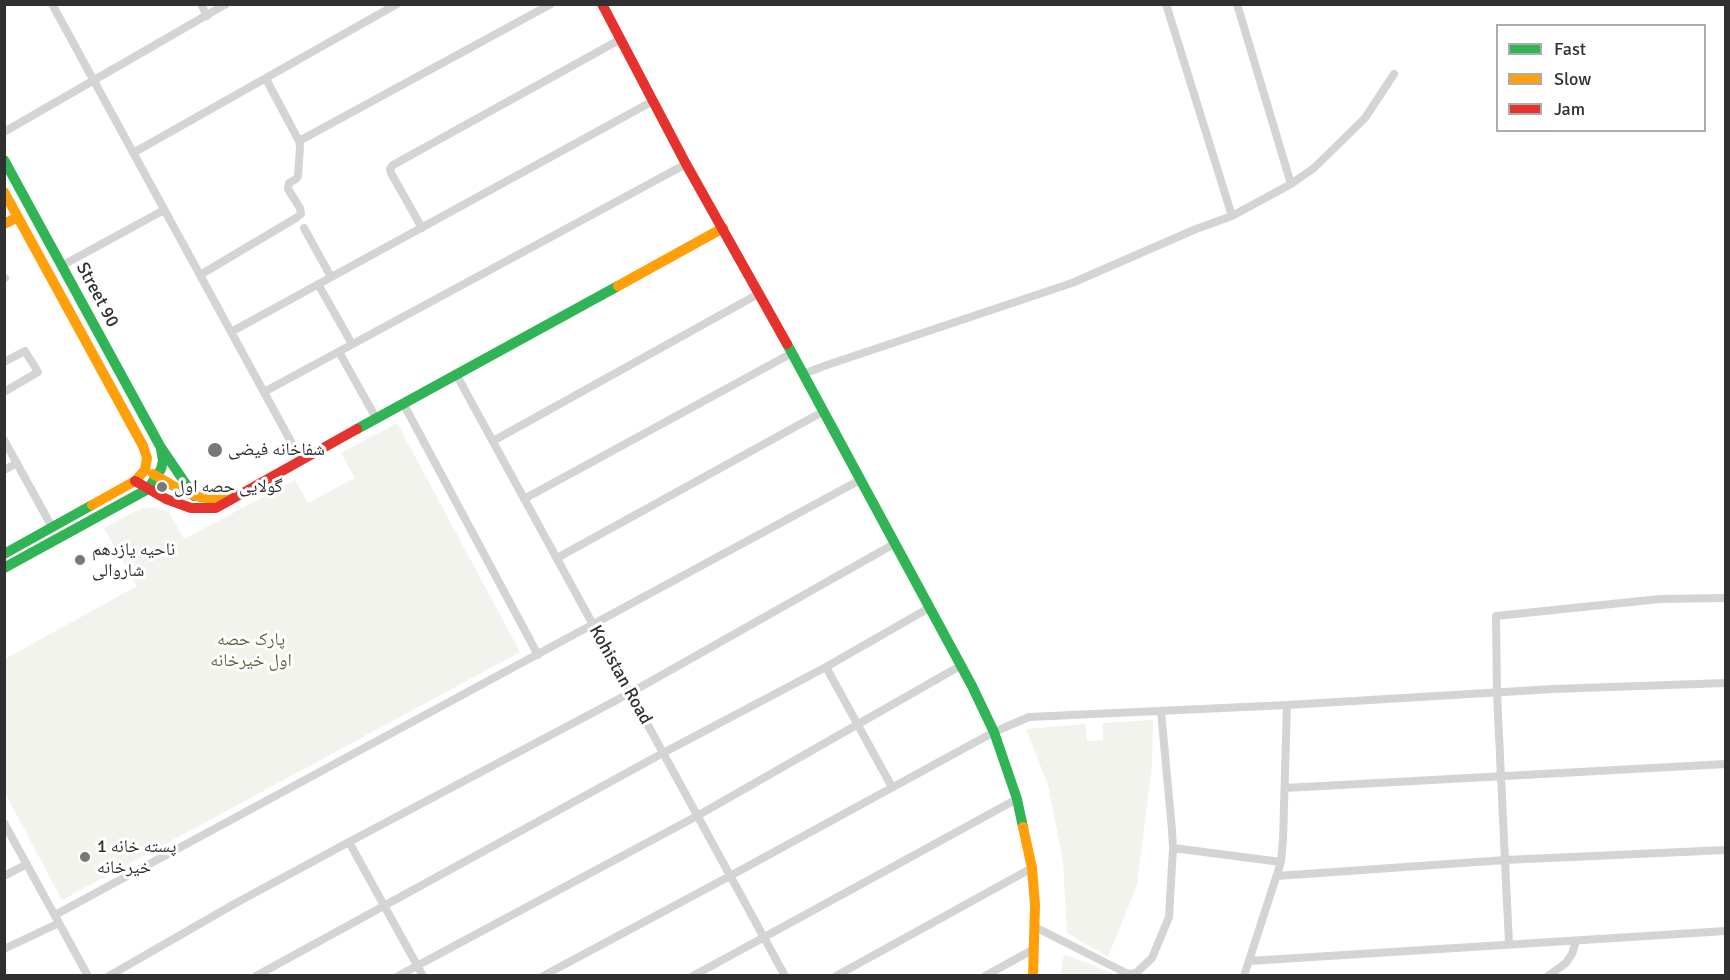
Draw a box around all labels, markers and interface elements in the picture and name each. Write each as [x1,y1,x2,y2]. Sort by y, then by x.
legend [1496,24,1706,132]
text: Fast [1554,38,1586,60]
text: Slow [1554,68,1591,90]
text: Jam [1554,98,1585,120]
street label: Street 90 [71,259,123,331]
place label: شفاخانه فیضی [228,439,325,461]
marker: شفاخانه فیضی [206,441,224,459]
place label: گولایی حصه اول [174,476,283,498]
marker: گولایی حصه اول [155,480,169,494]
place label: ناحیه یازدهم شاروالی [92,539,175,582]
marker: ناحیه یازدهم شاروالی [73,553,87,567]
street label: Kohistan Road [584,622,656,728]
park label: پارک حصه اول خیرخانه [210,629,292,672]
place label: 1 پسته خانه خیرخانه [97,836,176,878]
marker: 1 پسته خانه خیرخانه [78,850,92,864]

